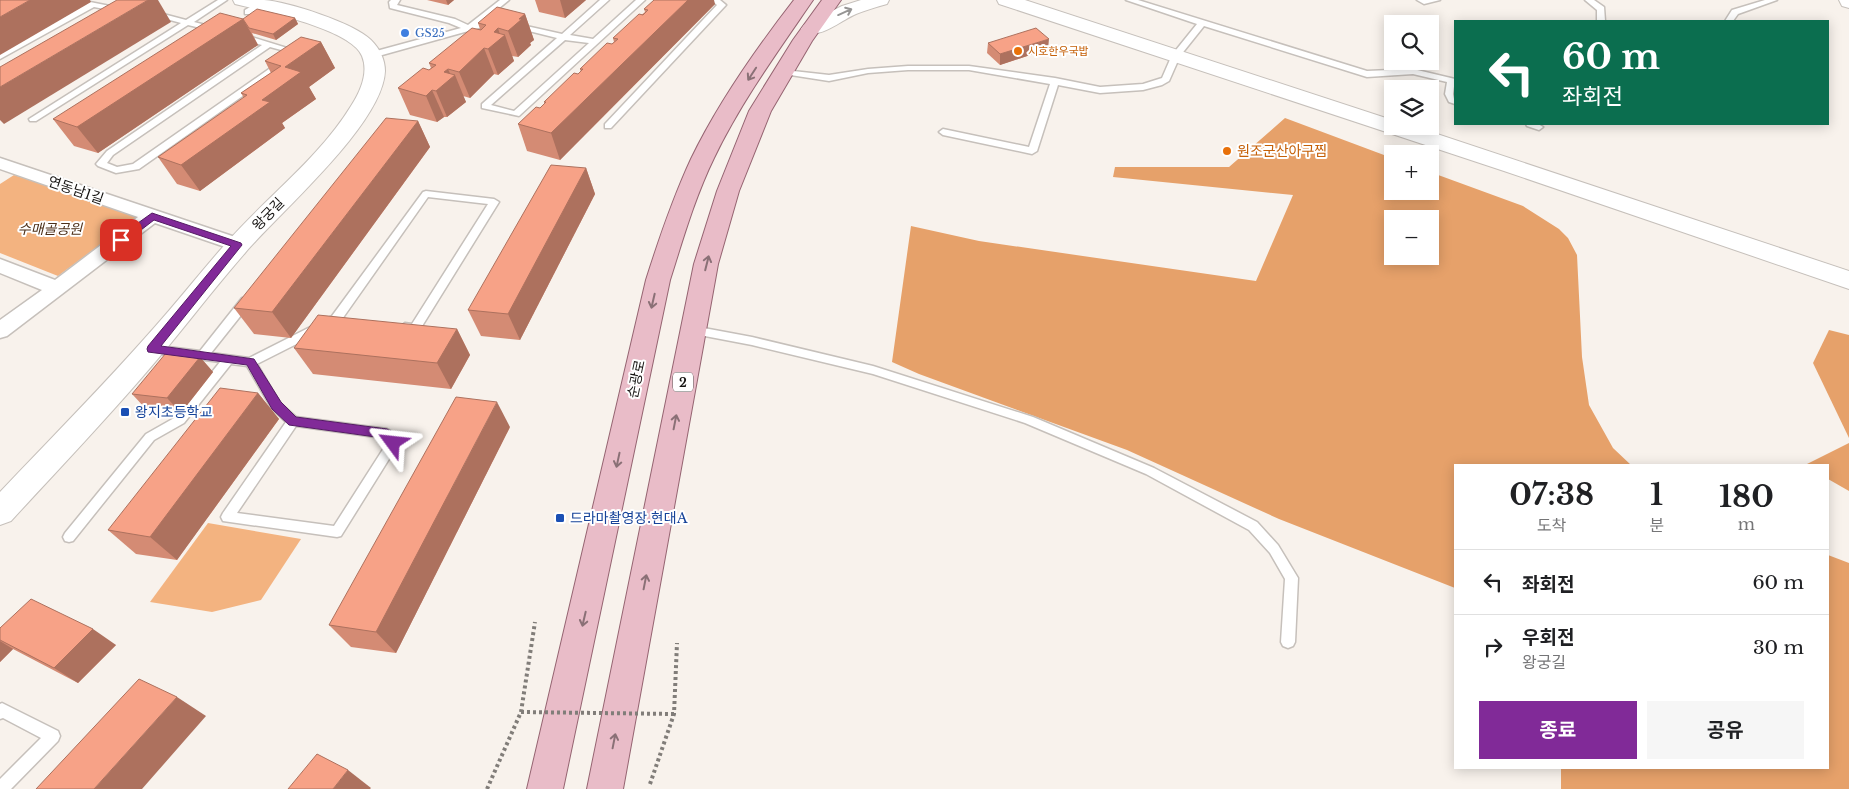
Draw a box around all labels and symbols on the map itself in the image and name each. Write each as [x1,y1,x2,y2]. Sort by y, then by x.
one-way arrow [837,7,852,17]
place label: GS25 [415,26,445,40]
marker: GS25 [399,27,411,39]
place label: 시호한우국밥 [1028,44,1089,58]
marker: 시호한우국밥 [1012,45,1024,57]
one-way arrow [747,66,757,80]
place label: 원조군산아구찜 [1237,142,1327,160]
marker: 원조군산아구찜 [1221,145,1233,157]
street label: 연동남1길 [46,172,106,208]
street label: 왕궁길 [248,194,288,234]
pin [100,219,142,261]
park label: 수매골공원 [18,220,83,238]
one-way arrow [703,255,712,271]
one-way arrow [648,293,657,309]
street label: 순광로 [623,358,649,400]
road number: 2 [673,372,693,392]
place label: 왕지초등학교 [135,403,212,421]
marker: 왕지초등학교 [119,406,131,418]
one-way arrow [671,414,681,430]
position arrow [366,416,418,468]
one-way arrow [613,452,623,468]
place label: 드라마촬영장.현대A [570,509,688,527]
marker: 드라마촬영장.현대A [554,512,566,524]
one-way arrow [640,574,650,590]
one-way arrow [579,610,588,626]
one-way arrow [610,734,619,750]

